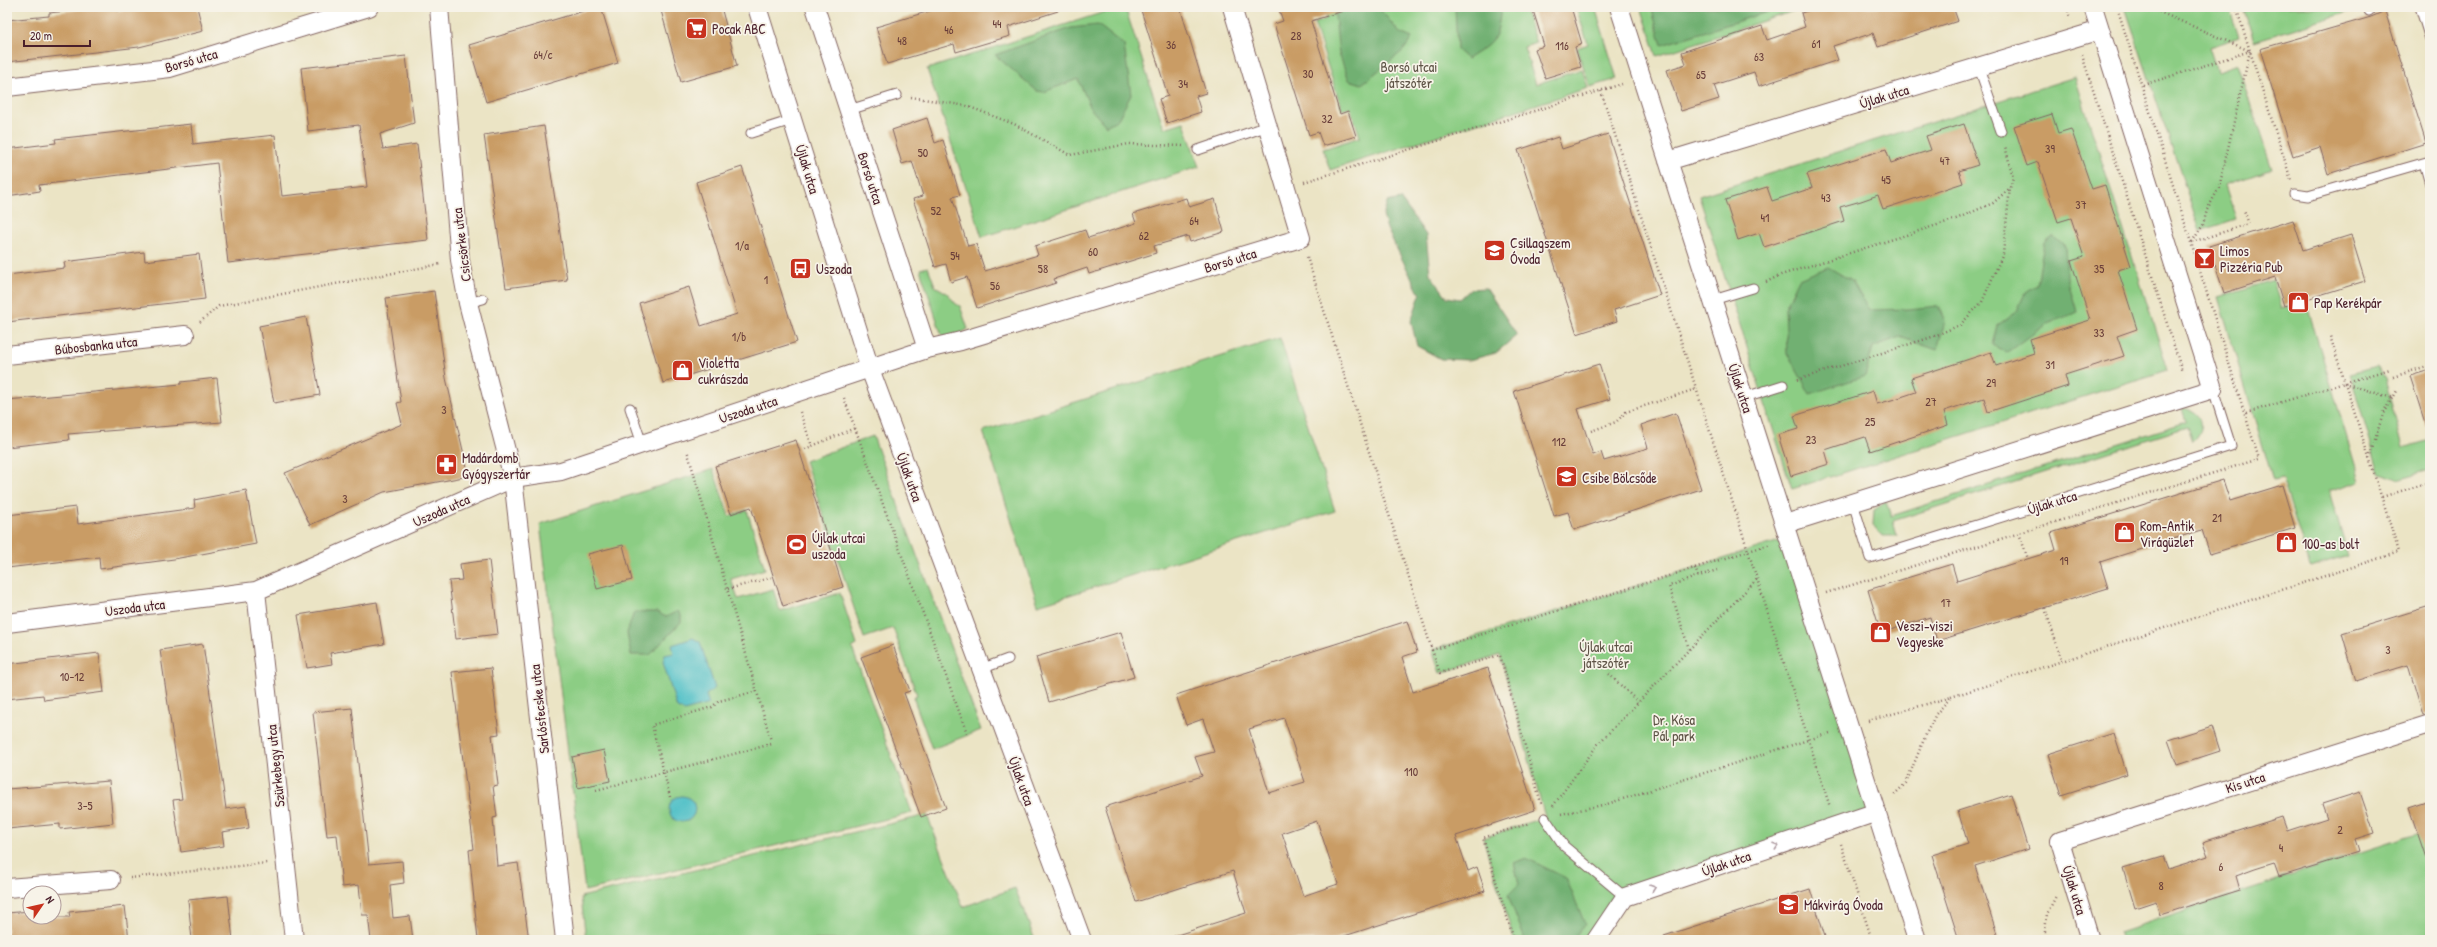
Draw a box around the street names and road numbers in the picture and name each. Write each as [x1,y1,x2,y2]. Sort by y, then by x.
street label: Borsó utca [163,43,220,77]
street label: Újlak utca [1857,79,1912,113]
street label: Újlak utca [791,142,825,197]
street label: Borsó utca [854,150,888,207]
street label: Csicsörke utca [447,207,475,283]
street label: Borsó utca [1202,243,1259,277]
street label: Búbosbanka utca [54,331,139,359]
street label: Újlak utca [1723,361,1758,416]
street label: Uszoda utca [716,391,780,427]
street label: Újlak utca [891,450,928,505]
street label: Újlak utca [2025,485,2080,519]
street label: Uszoda utca [410,489,473,531]
street label: Uszoda utca [104,594,167,620]
street label: Sarlósfecske utca [525,663,553,754]
street label: Szürkebegy utca [261,723,290,808]
street label: Újlak utca [1003,754,1040,809]
street label: Kis utca [2223,767,2268,797]
street label: Újlak utca [1699,846,1754,881]
street label: Újlak utca [2058,863,2092,918]

